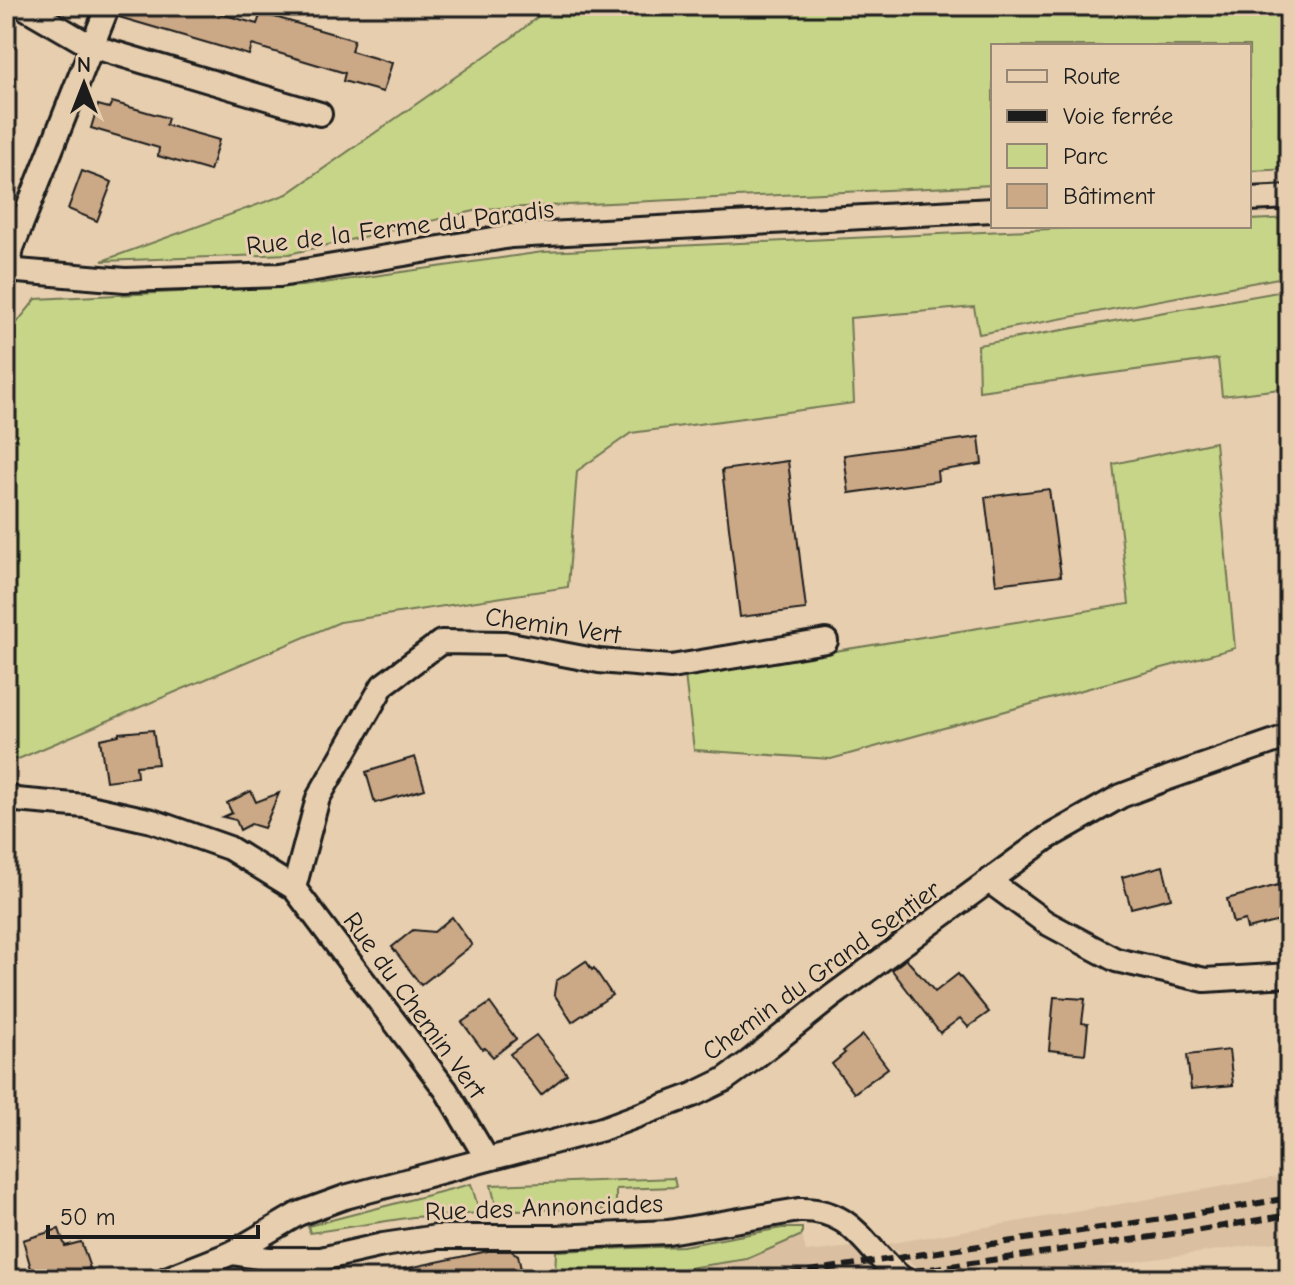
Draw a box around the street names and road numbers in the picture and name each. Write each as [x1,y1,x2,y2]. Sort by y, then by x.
street label: Rue de la Ferme du Paradis [244,194,556,262]
street label: Chemin Vert [483,602,624,651]
street label: Chemin du Grand Sentier [697,874,947,1067]
street label: Rue du Chemin Vert [337,907,493,1106]
street label: Rue des Annonciades [424,1189,664,1227]

